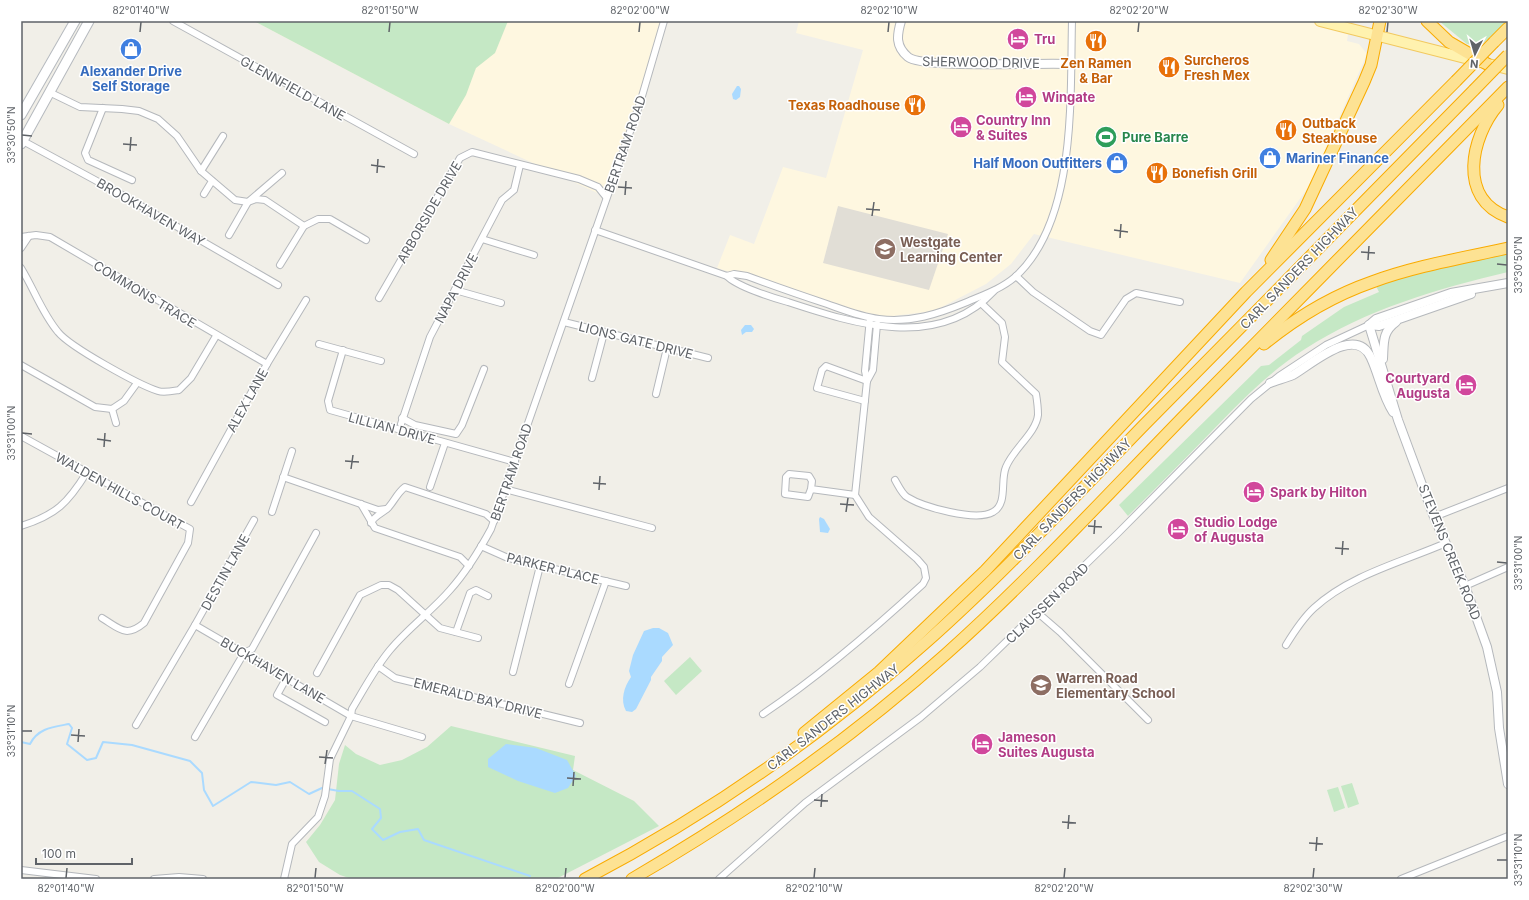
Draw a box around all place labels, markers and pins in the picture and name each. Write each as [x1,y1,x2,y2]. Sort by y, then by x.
hotel icon: Tru [1005,26,1031,52]
restaurant icon: Zen Ramen & Bar [1083,28,1109,54]
place label: Tru [1034,31,1055,47]
shop icon: Alexander Drive Self Storage [118,36,144,62]
place label: Surcheros Fresh Mex [1184,52,1250,83]
restaurant icon: Surcheros Fresh Mex [1156,54,1182,80]
place label: Zen Ramen & Bar [1060,55,1132,86]
place label: Alexander Drive Self Storage [80,63,182,94]
hotel icon: Wingate [1013,84,1039,110]
place label: Wingate [1042,89,1096,105]
restaurant icon: Texas Roadhouse [902,92,928,118]
place label: Texas Roadhouse [788,97,900,113]
place label: Country Inn & Suites [976,112,1051,143]
hotel icon: Country Inn & Suites [948,114,974,140]
place label: Outback Steakhouse [1302,115,1378,146]
restaurant icon: Outback Steakhouse [1273,117,1299,143]
sports icon: Pure Barre [1093,124,1119,150]
place label: Pure Barre [1122,129,1189,145]
shop icon: Mariner Finance [1257,145,1283,171]
shop icon: Half Moon Outfitters [1104,150,1130,176]
place label: Mariner Finance [1286,150,1389,166]
place label: Half Moon Outfitters [973,155,1102,171]
restaurant icon: Bonefish Grill [1144,160,1170,186]
place label: Bonefish Grill [1172,165,1257,181]
place label: Westgate Learning Center [900,234,1003,265]
school or university icon: Westgate Learning Center [872,236,898,262]
place label: Courtyard Augusta [1385,370,1450,401]
hotel icon: Courtyard Augusta [1453,372,1479,398]
hotel icon: Spark by Hilton [1241,479,1267,505]
place label: Spark by Hilton [1270,484,1367,500]
place label: Studio Lodge of Augusta [1194,514,1278,545]
hotel icon: Studio Lodge of Augusta [1165,516,1191,542]
place label: Warren Road Elementary School [1056,670,1175,701]
school or university icon: Warren Road Elementary School [1028,672,1054,698]
place label: Jameson Suites Augusta [998,729,1095,760]
hotel icon: Jameson Suites Augusta [969,731,995,757]

